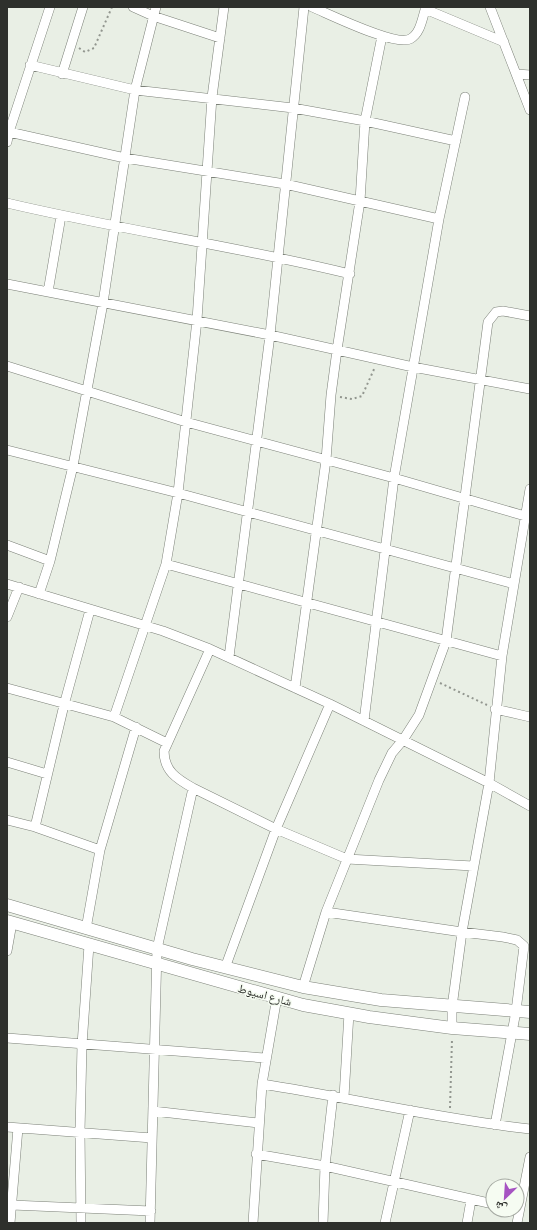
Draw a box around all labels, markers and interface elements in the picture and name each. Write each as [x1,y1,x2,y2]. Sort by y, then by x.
street label: شارع اسيوط [236,980,294,1010]
north arrow [485,1178,525,1218]
text: ش [492,1197,509,1216]

